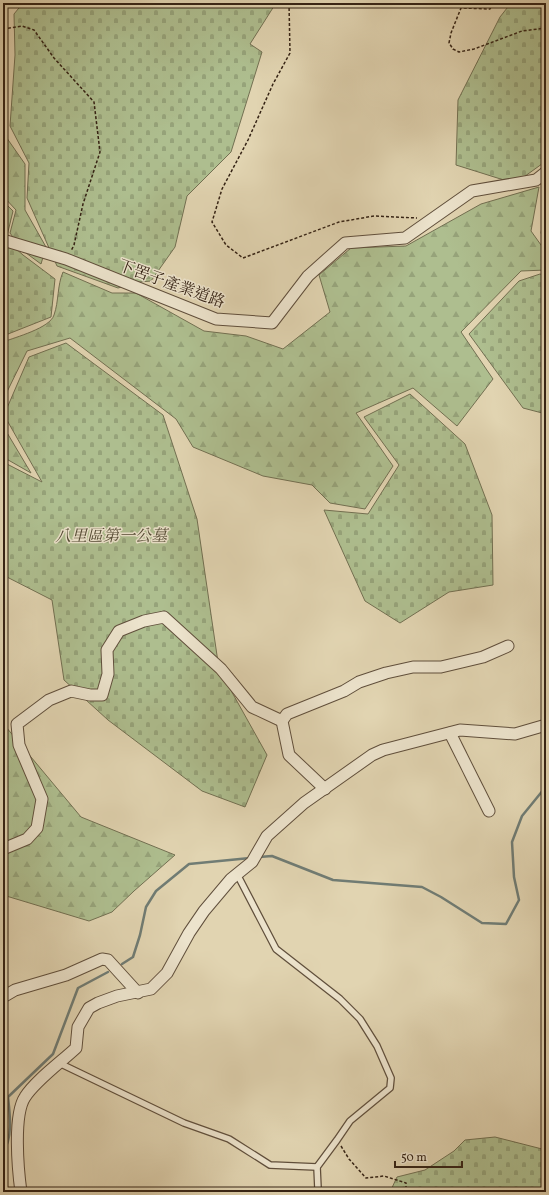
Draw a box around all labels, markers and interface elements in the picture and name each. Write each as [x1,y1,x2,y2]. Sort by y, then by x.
street label: 下罟子產業道路 [115,255,228,314]
park label: 八里區第一公墓 [55,526,170,548]
scale bar [395,1143,462,1169]
text: 50 m [401,1150,427,1166]

